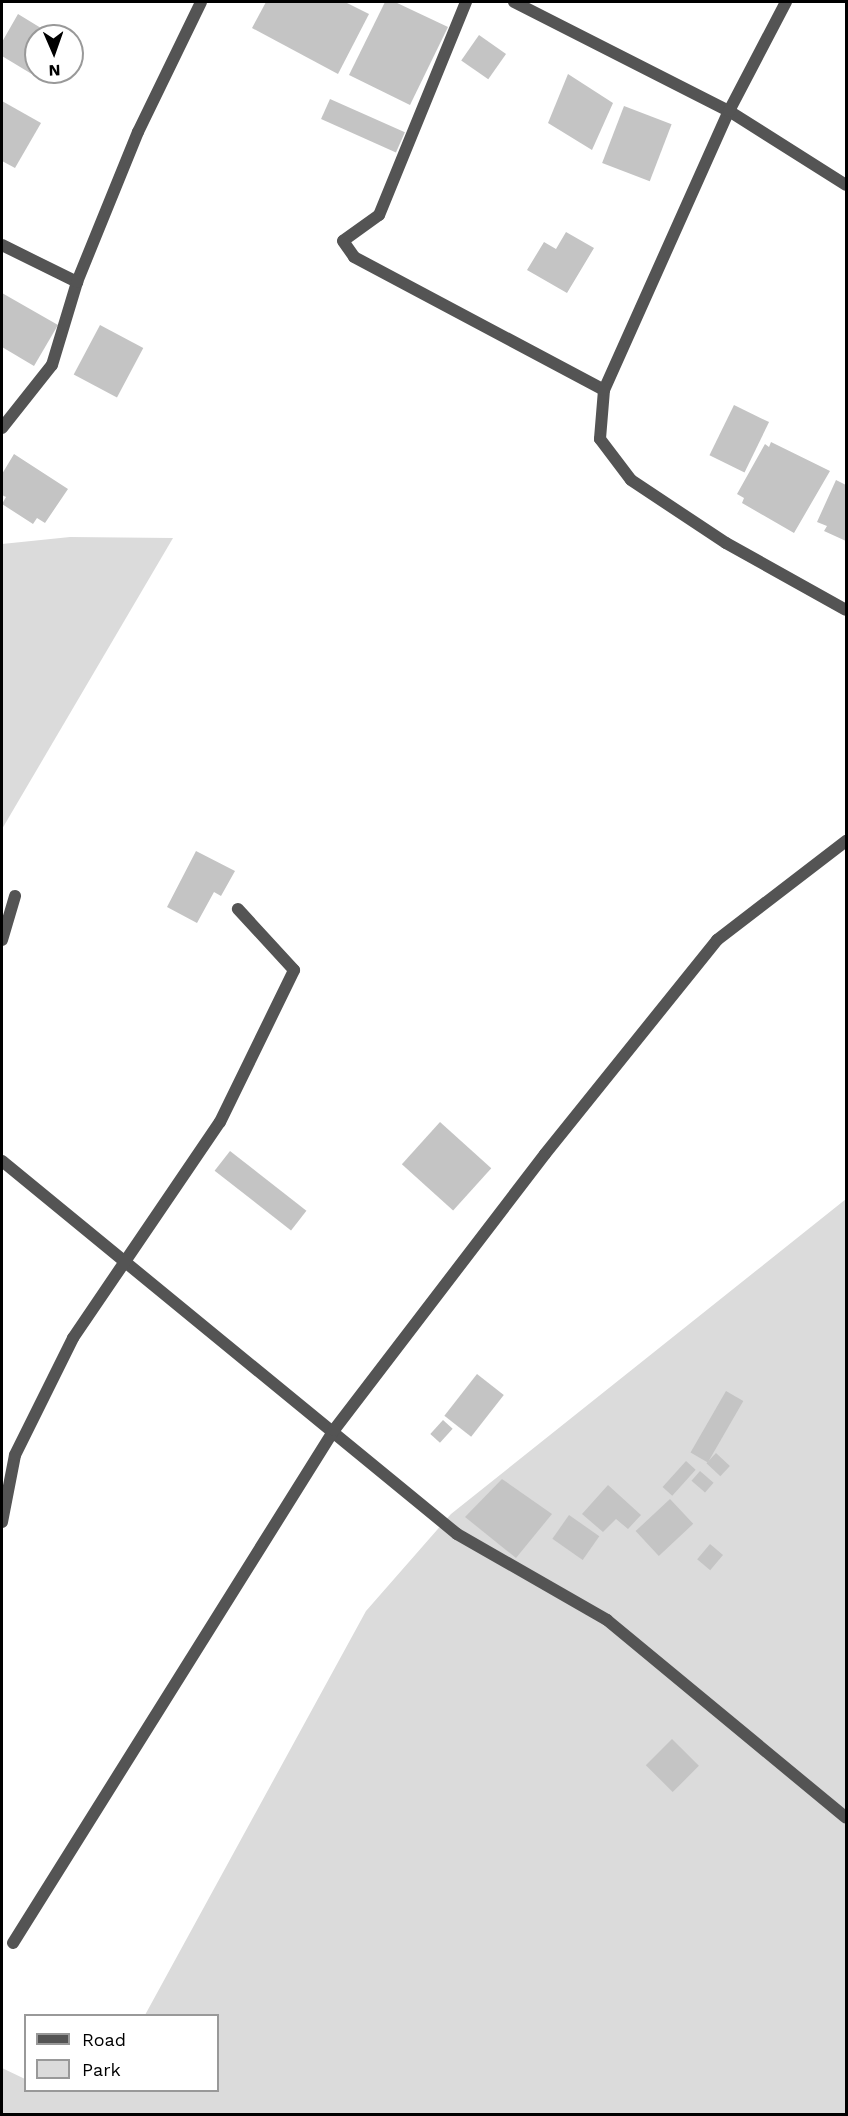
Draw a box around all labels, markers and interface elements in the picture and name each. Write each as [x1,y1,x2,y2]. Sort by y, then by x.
north arrow [24,24,84,84]
text: N [48,61,61,80]
legend [24,2014,219,2092]
text: Road [82,2029,126,2050]
text: Park [82,2059,121,2080]

